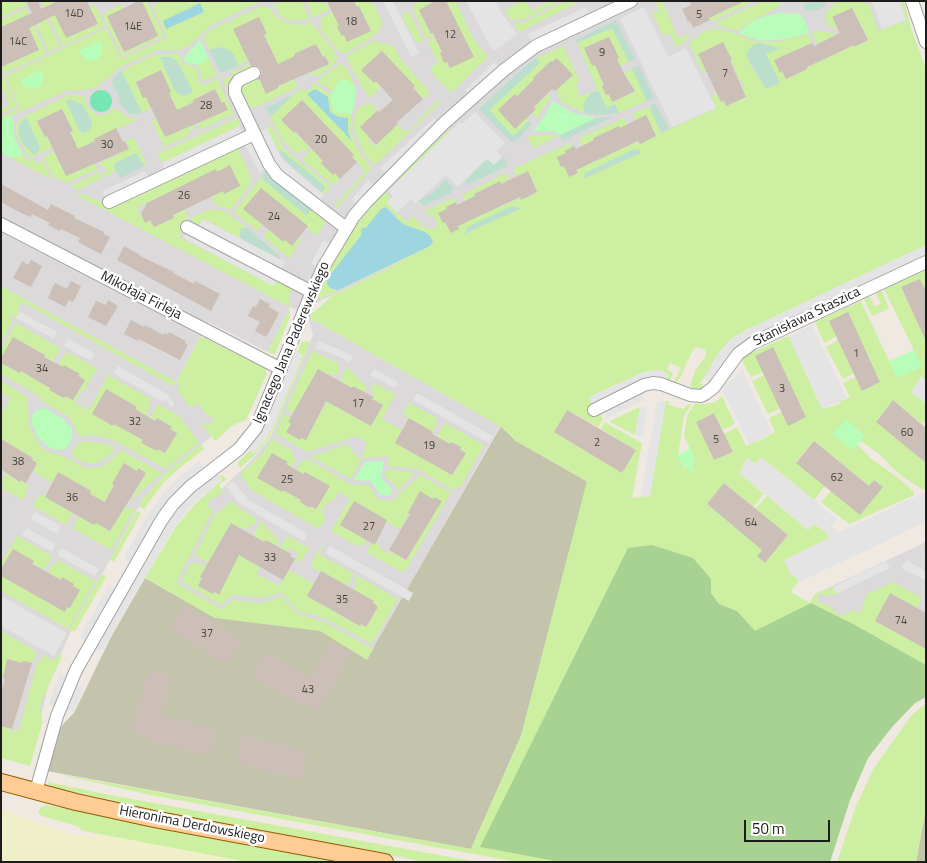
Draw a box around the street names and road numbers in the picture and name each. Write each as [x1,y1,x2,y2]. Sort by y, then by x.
street label: Ignacego Jana Paderewskiego [250,259,334,427]
street label: Mikołaja Firleja [98,268,184,324]
street label: Stanisława Staszica [751,284,863,350]
street label: Hieronima Derdowskiego [118,803,266,847]

